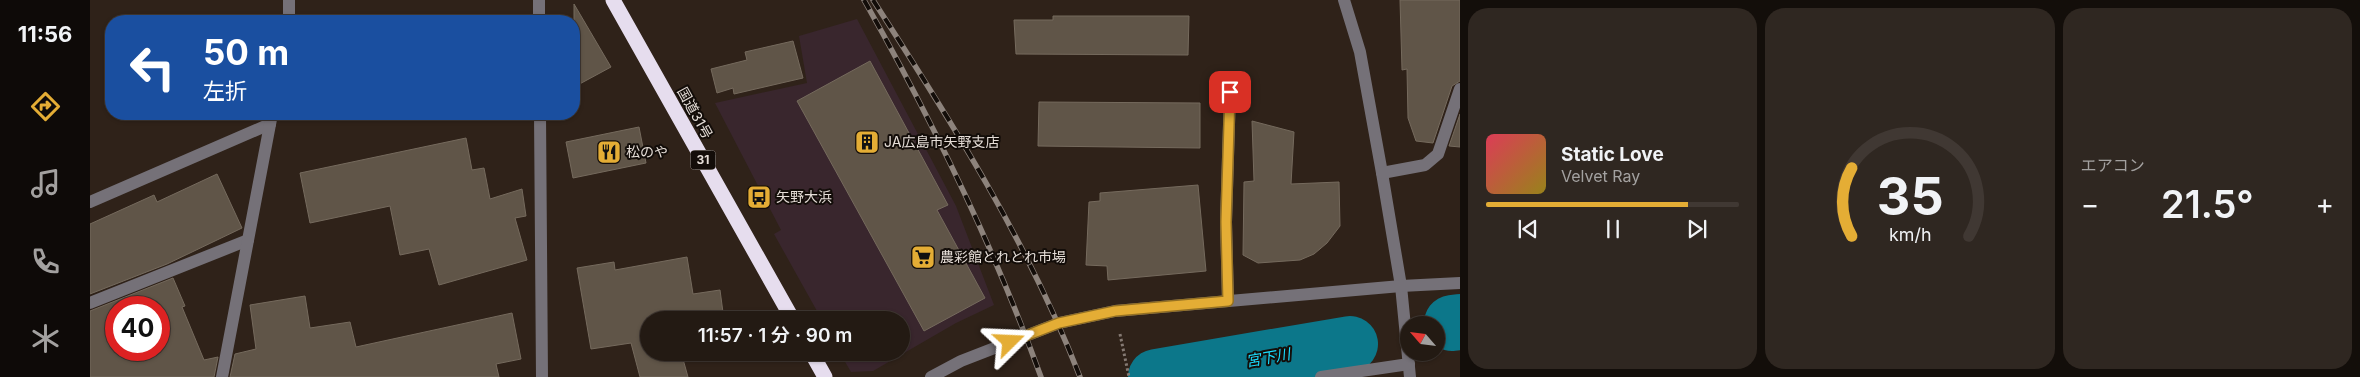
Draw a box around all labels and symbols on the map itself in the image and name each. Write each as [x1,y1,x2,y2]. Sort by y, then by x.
pin [1209,71,1251,113]
street label: 国道31号 [674,84,717,142]
building icon: JA広島市矢野支店 [854,129,880,155]
place label: JA広島市矢野支店 [884,133,999,150]
restaurant icon: 松のや [596,139,622,165]
place label: 松のや [626,143,668,160]
road number: 31 [690,150,716,170]
bus stop icon: 矢野大浜 [746,184,772,210]
place label: 矢野大浜 [776,188,832,205]
supermarket icon: 農彩館とれとれ市場 [910,244,936,270]
place label: 農彩館とれとれ市場 [940,248,1066,265]
speed limit sign: 40 [105,296,170,361]
position arrow [983,315,1035,367]
north arrow [1400,316,1445,361]
water label: 宮下川 [1244,344,1294,371]

